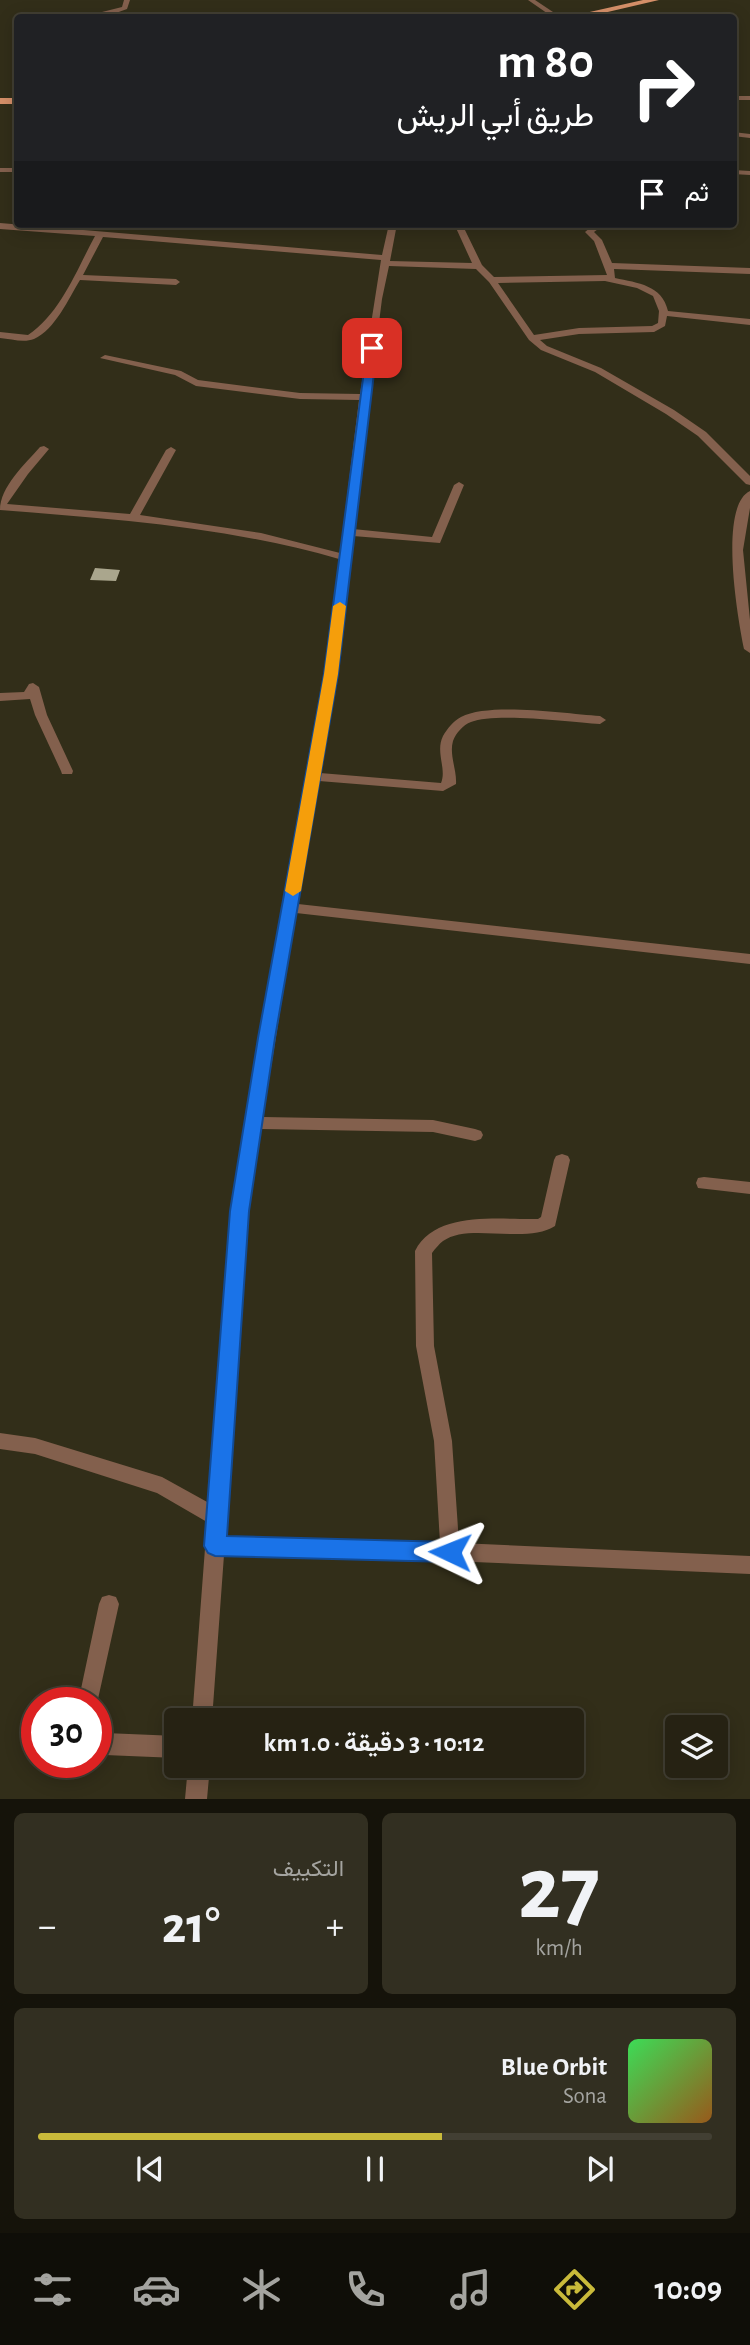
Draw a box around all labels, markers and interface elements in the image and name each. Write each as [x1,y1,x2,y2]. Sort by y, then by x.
text: 80 m [497,38,594,87]
icon: right [618,42,709,133]
text: طريق أبي الريش [396,100,594,132]
icon: arrive [633,175,671,213]
text: ثم [685,180,709,206]
pin [342,318,402,378]
icon: arrive [353,329,391,367]
position arrow [413,1515,487,1589]
speed limit sign: 30 [21,1687,112,1778]
map controls [665,1715,728,1778]
button: layers [665,1715,728,1778]
text: 10:12 · 3 دقيقة · 1.0 km [264,1730,484,1756]
text: 27 [518,1844,600,1935]
text: التكييف [273,1858,344,1881]
text: 21° [162,1900,220,1952]
text: − [38,1908,56,1946]
text: + [326,1908,344,1946]
text: km/h [535,1937,583,1960]
text: Blue Orbit [501,2054,607,2080]
text: Sona [563,2085,607,2108]
icon: previous [131,2150,169,2188]
icon: pause [356,2150,394,2188]
icon: next [581,2150,619,2188]
icon: filters [28,2265,77,2314]
icon: car [132,2265,181,2314]
icon: climate [237,2265,286,2314]
icon: phone [341,2265,390,2314]
icon: music [446,2265,495,2314]
icon: directions [550,2265,599,2314]
text: 10:09 [655,2273,722,2305]

